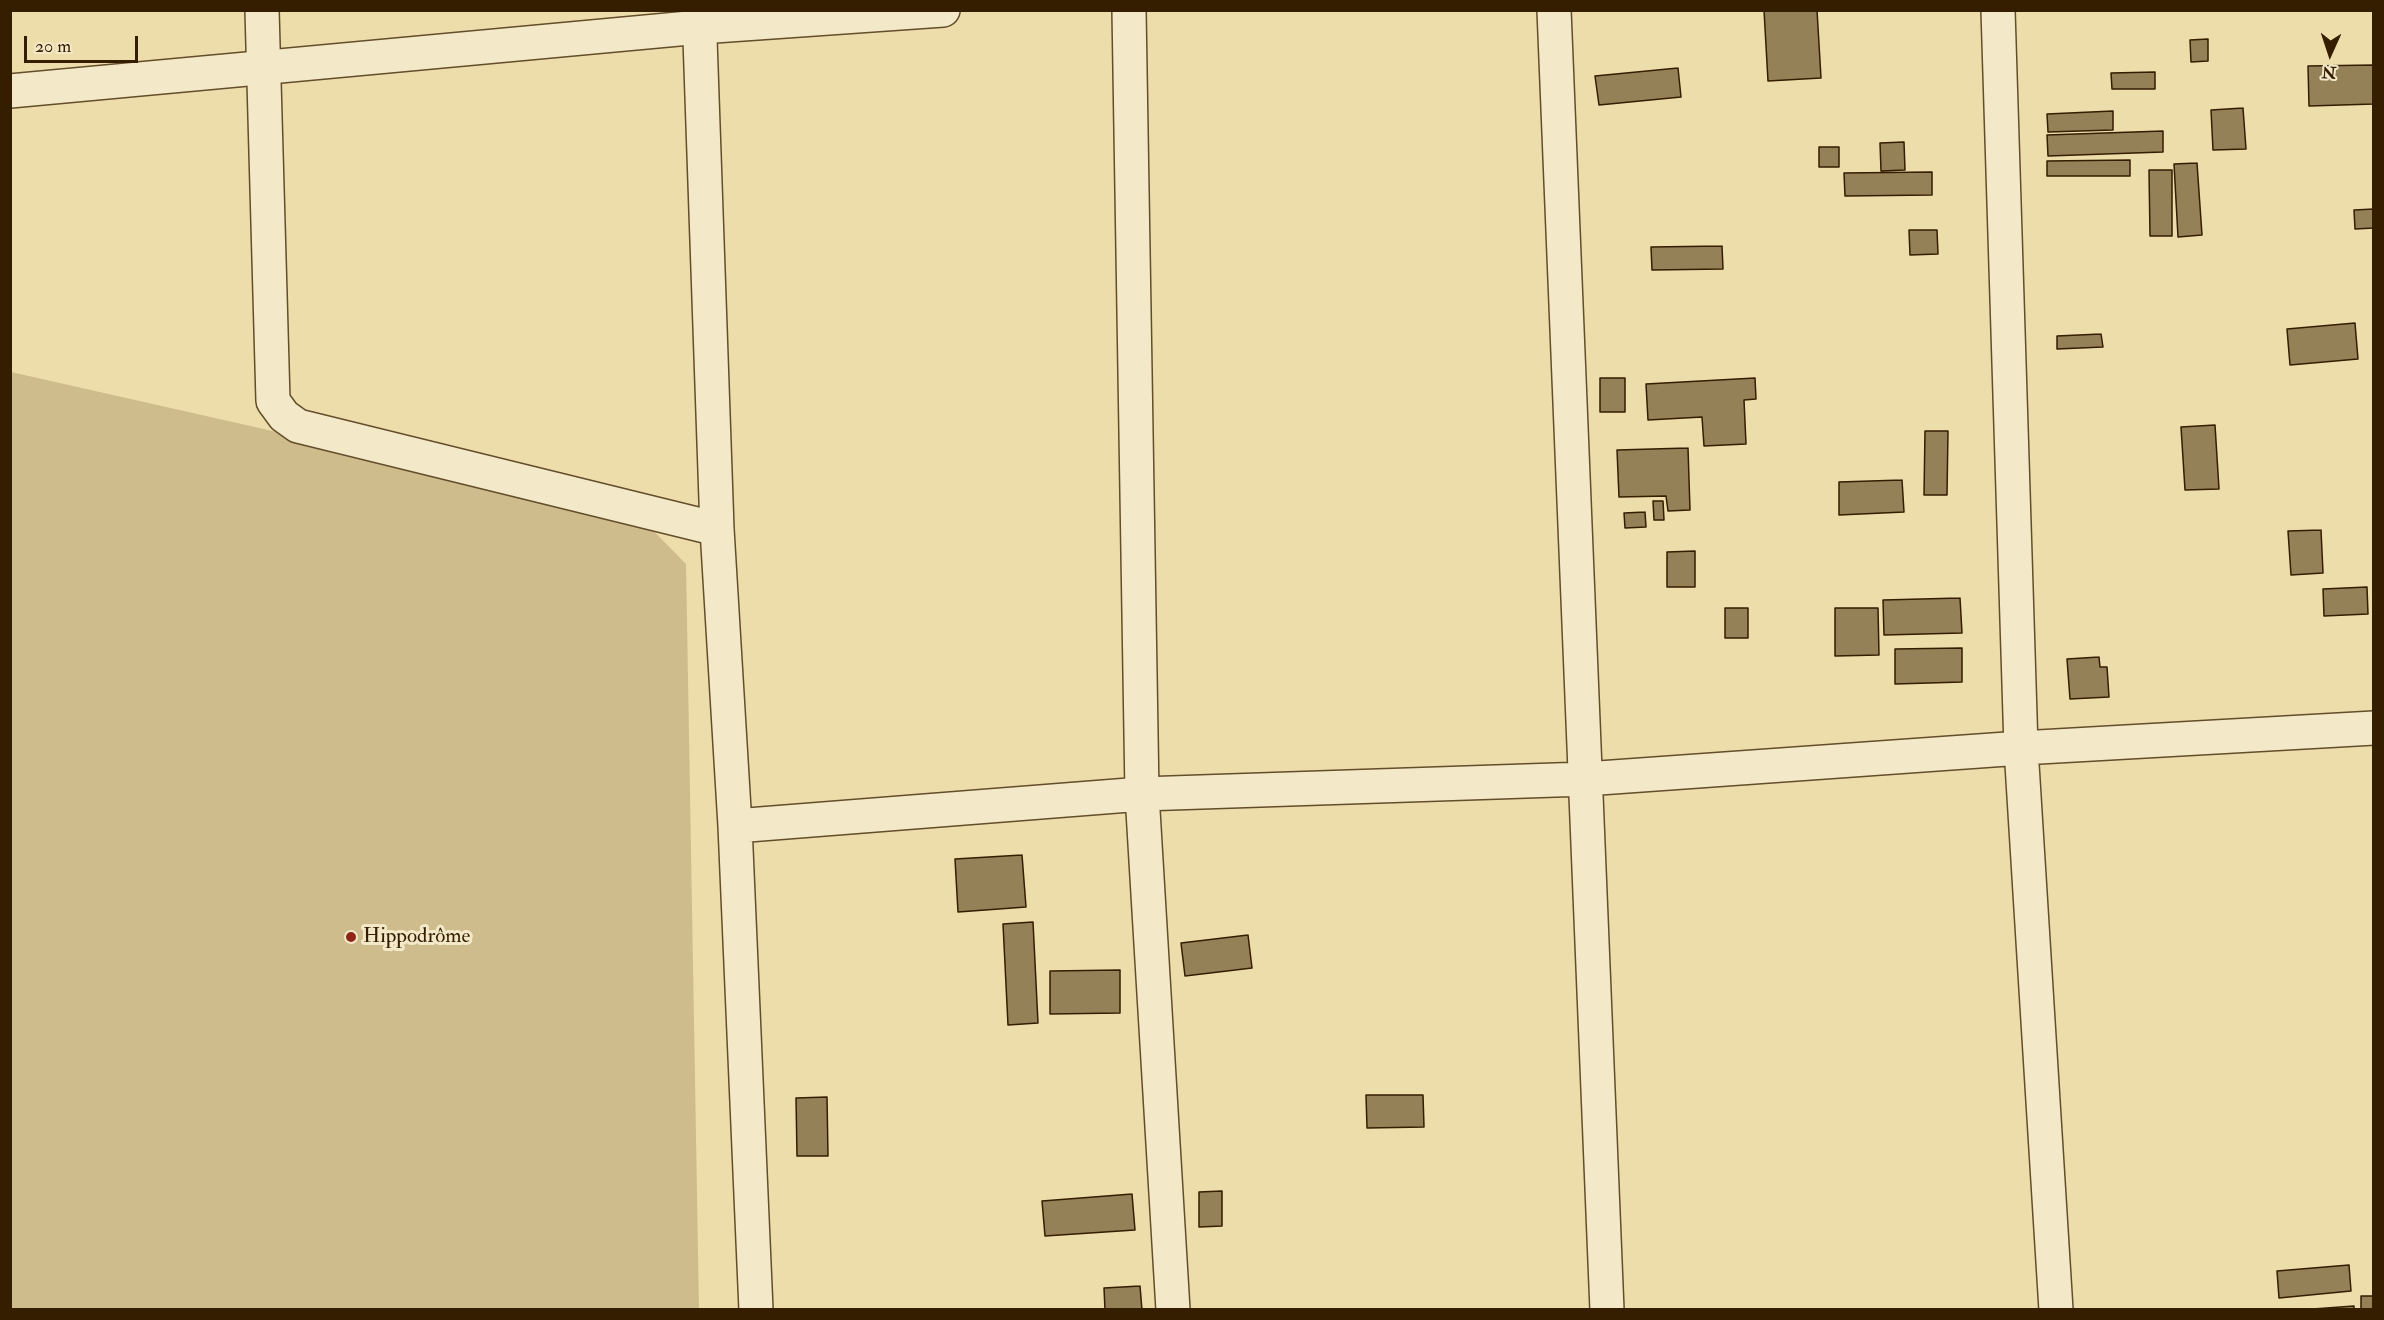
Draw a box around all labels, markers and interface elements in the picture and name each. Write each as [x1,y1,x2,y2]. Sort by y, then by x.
scale bar [27,24,141,62]
north arrow [2300,24,2360,84]
text: 20 m [35,35,71,58]
text: N [2321,62,2337,82]
place label: Hippodrôme [363,924,470,950]
marker: Hippodrôme [344,930,358,944]

